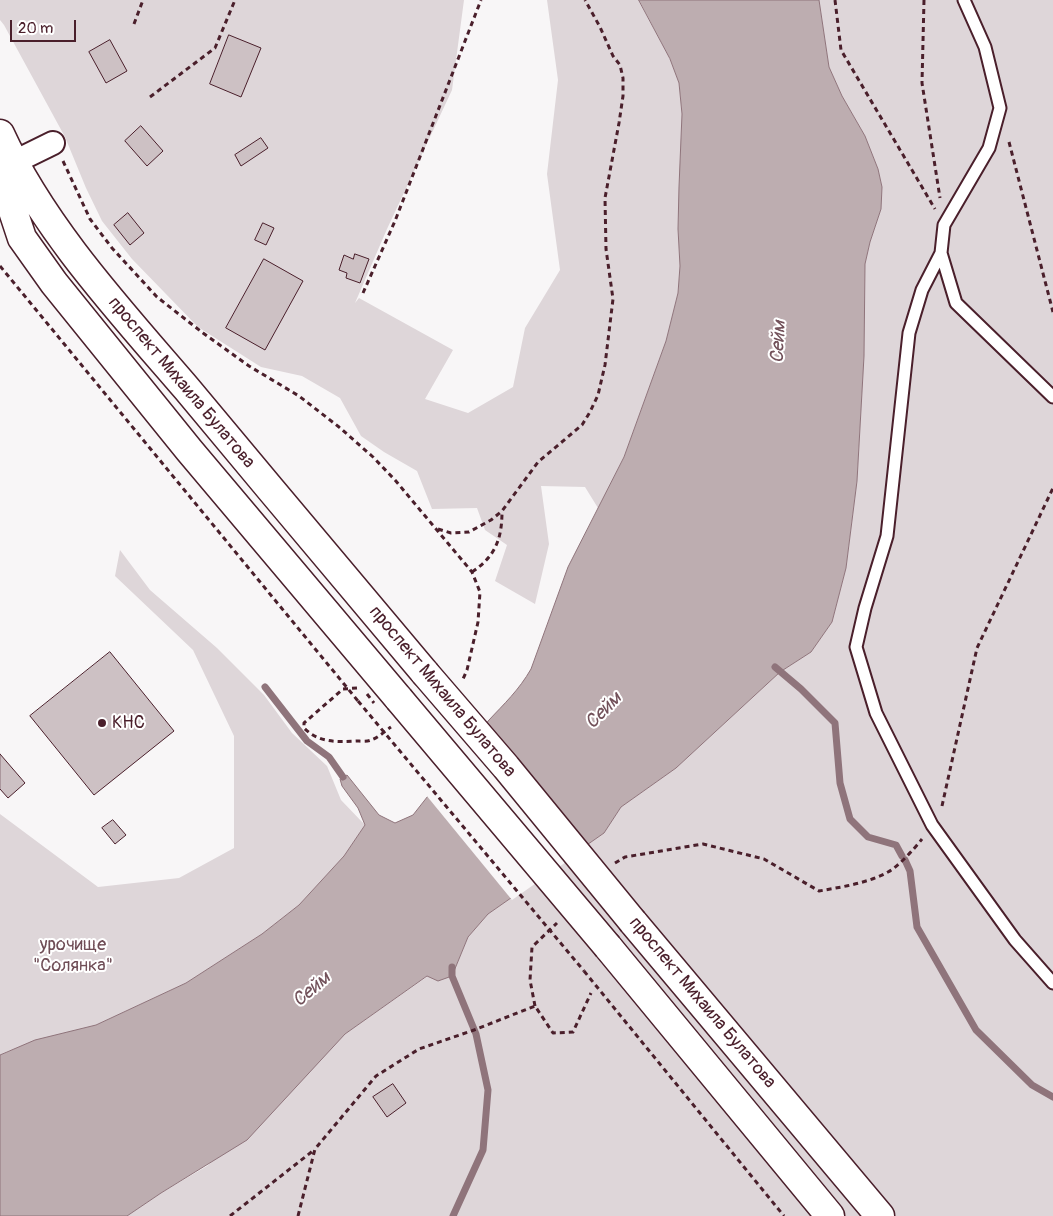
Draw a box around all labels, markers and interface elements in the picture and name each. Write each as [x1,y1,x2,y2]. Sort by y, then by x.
scale bar [12,10,79,42]
text: 20 m [18,19,53,38]
street label: проспект Михаила Булатова [103,293,259,473]
water label: Сейм [766,320,792,364]
street label: проспект Михаила Булатова [364,602,520,782]
water label: Сейм [581,688,627,734]
place label: КНС [112,712,145,734]
marker: КНС [96,717,108,729]
street label: проспект Михаила Булатова [624,913,780,1093]
park label: урочище "Солянка" [33,934,113,976]
water label: Сейм [288,967,336,1013]

